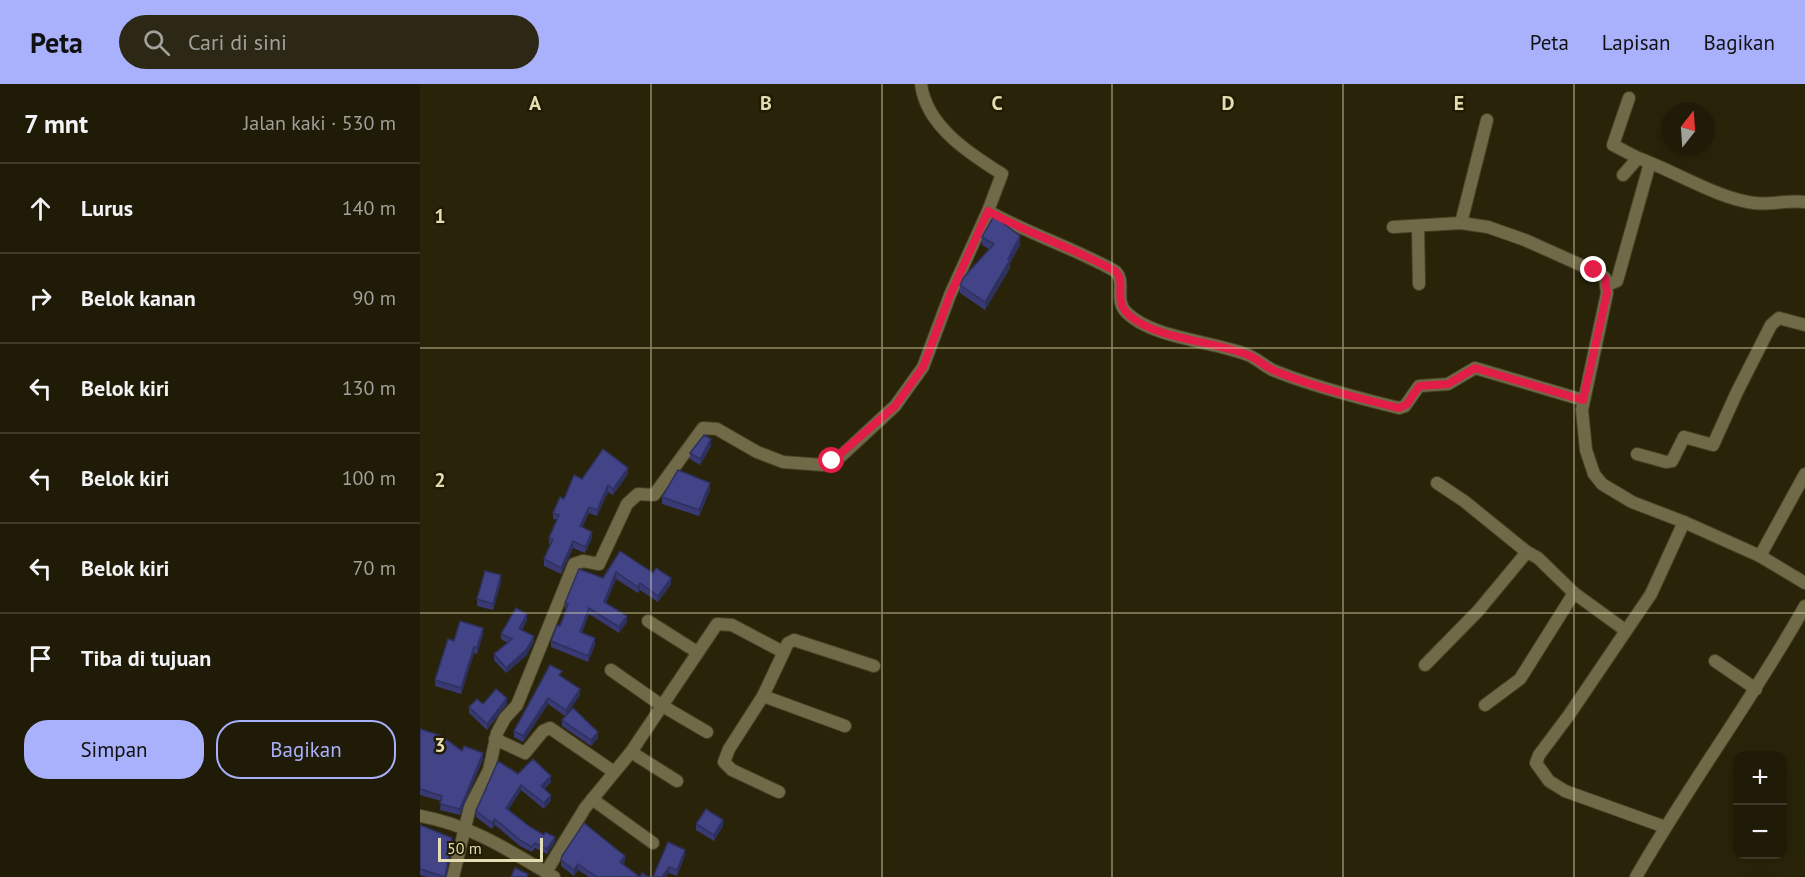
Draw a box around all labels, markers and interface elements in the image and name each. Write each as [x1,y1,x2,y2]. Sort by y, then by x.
search box [119,15,539,69]
text: Peta [30,24,83,61]
icon: search [140,26,173,59]
text: Cari di sini [188,28,287,56]
text: Peta [1530,29,1569,56]
text: Lapisan [1602,29,1670,56]
text: Bagikan [1703,29,1775,56]
text: A [529,90,542,116]
text: B [760,90,772,116]
text: C [991,90,1003,116]
text: D [1222,90,1235,116]
text: E [1454,90,1464,116]
north arrow [1661,102,1715,156]
text: 7 mnt [24,107,88,140]
text: Jalan kaki · 530 m [243,110,396,136]
icon: ahead [24,192,57,225]
text: Lurus [81,194,133,222]
text: 140 m [342,195,396,221]
text: 1 [434,203,446,229]
route end [1580,256,1606,282]
icon: right [24,282,57,315]
text: Belok kanan [81,284,196,312]
text: 90 m [353,285,396,311]
icon: left [24,372,57,405]
text: Belok kiri [81,374,170,402]
text: 130 m [342,375,396,401]
route start [818,447,844,473]
icon: left [24,462,57,495]
text: Belok kiri [81,464,170,492]
text: 100 m [342,465,396,491]
text: 2 [434,467,446,493]
icon: left [24,552,57,585]
text: Belok kiri [81,554,170,582]
text: 70 m [353,555,396,581]
icon: arrive [24,642,57,675]
text: Tiba di tujuan [81,644,211,672]
button: Simpan [24,720,204,779]
button: Bagikan [216,720,396,779]
text: 3 [434,732,446,758]
map controls [1733,751,1787,859]
button: + [1733,751,1787,805]
button: − [1733,805,1787,859]
scale bar [438,835,543,862]
text: 50 m [447,838,482,858]

